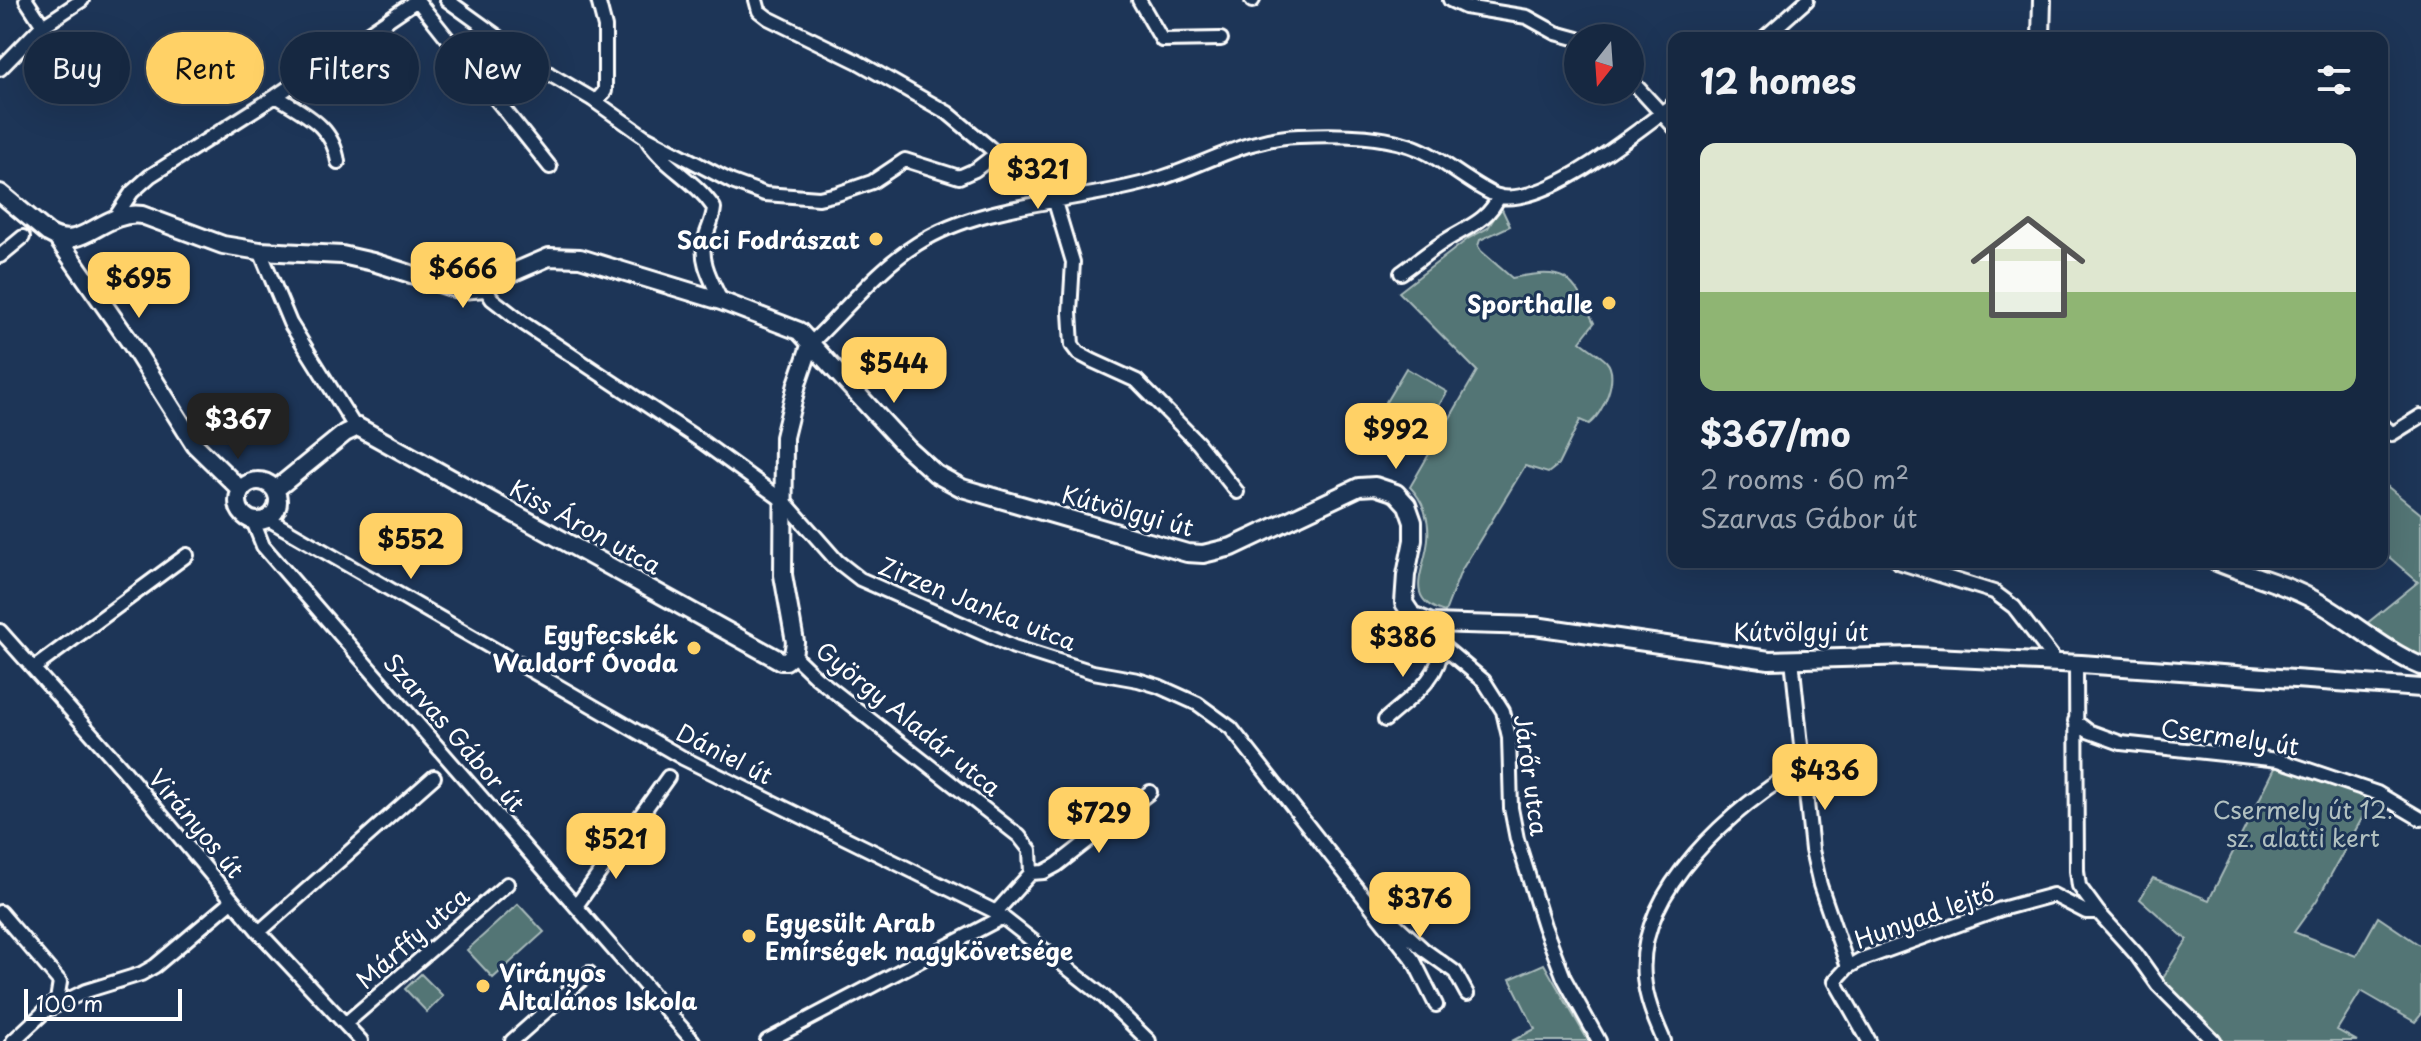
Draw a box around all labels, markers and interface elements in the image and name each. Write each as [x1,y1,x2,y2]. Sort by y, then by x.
north arrow [1564,24,1644,104]
map controls [1564,24,1644,104]
chip: Buy [24,32,130,104]
chip: Rent [146,32,264,104]
chip: Filters [280,32,419,104]
chip: New [435,32,549,104]
text: 12 homes [1700,54,1856,106]
icon: filters [2312,58,2356,102]
pin: $321 [991,143,1085,211]
text: $321 [1007,149,1069,188]
icon: home [1956,195,2100,339]
place label: Saci Fodrászat [677,221,860,257]
marker: Saci Fodrászat [867,230,885,248]
pin: $666 [416,242,510,310]
text: $666 [429,248,497,287]
pin: $695 [92,252,186,320]
text: $695 [106,258,172,297]
place label: Sporthalle [1467,285,1593,321]
marker: Sporthalle [1600,294,1618,312]
pin: $544 [847,337,941,405]
text: $544 [860,343,928,382]
pin: $367 [191,393,285,461]
text: $367 [205,399,271,438]
pin: $992 [1349,403,1443,471]
text: $367/mo [1700,407,1851,459]
text: $992 [1363,409,1429,448]
text: 2 rooms · 60 m² [1700,459,1909,498]
street label: Kiss Áron utca [504,469,668,583]
street label: Kútvölgyi út [1058,475,1198,545]
text: Szarvas Gábor út [1700,498,1917,537]
pin: $552 [364,513,458,581]
text: $552 [377,519,445,558]
street label: Zirzen Janka utca [874,547,1082,659]
pin: $386 [1356,611,1450,679]
street label: Kútvölgyi út [1734,613,1869,649]
place label: Egyfecskék Waldorf Óvoda [493,616,679,680]
text: $386 [1370,617,1436,656]
street label: György Aladár utca [809,632,1009,804]
marker: Egyfecskék Waldorf Óvoda [685,639,703,657]
street label: Szarvas Gábor út [376,645,535,820]
street label: Csermely út [2159,708,2302,764]
street label: Járőr utca [1506,712,1558,838]
street label: Dániel út [671,713,780,793]
pin: $436 [1778,744,1872,812]
text: $436 [1790,750,1860,789]
street label: Virányos út [141,761,254,886]
pin: $729 [1052,787,1146,855]
park label: Csermely út 12. sz. alatti kert [2213,791,2393,855]
text: $729 [1067,793,1131,832]
pin: $521 [569,813,663,881]
text: $521 [584,819,648,858]
pin: $376 [1373,872,1467,940]
street label: Hunyad lejtő [1849,873,1999,957]
street label: Márffy utca [347,878,477,996]
text: $376 [1387,878,1453,917]
place label: Egyesült Arab Emírségek nagykövetsége [765,904,1073,968]
marker: Egyesült Arab Emírségek nagykövetsége [740,927,758,945]
place label: Virányos Általános Iskola [499,954,698,1018]
marker: Virányos Általános Iskola [474,977,492,995]
scale bar [24,985,182,1021]
text: 100 m [36,986,103,1019]

